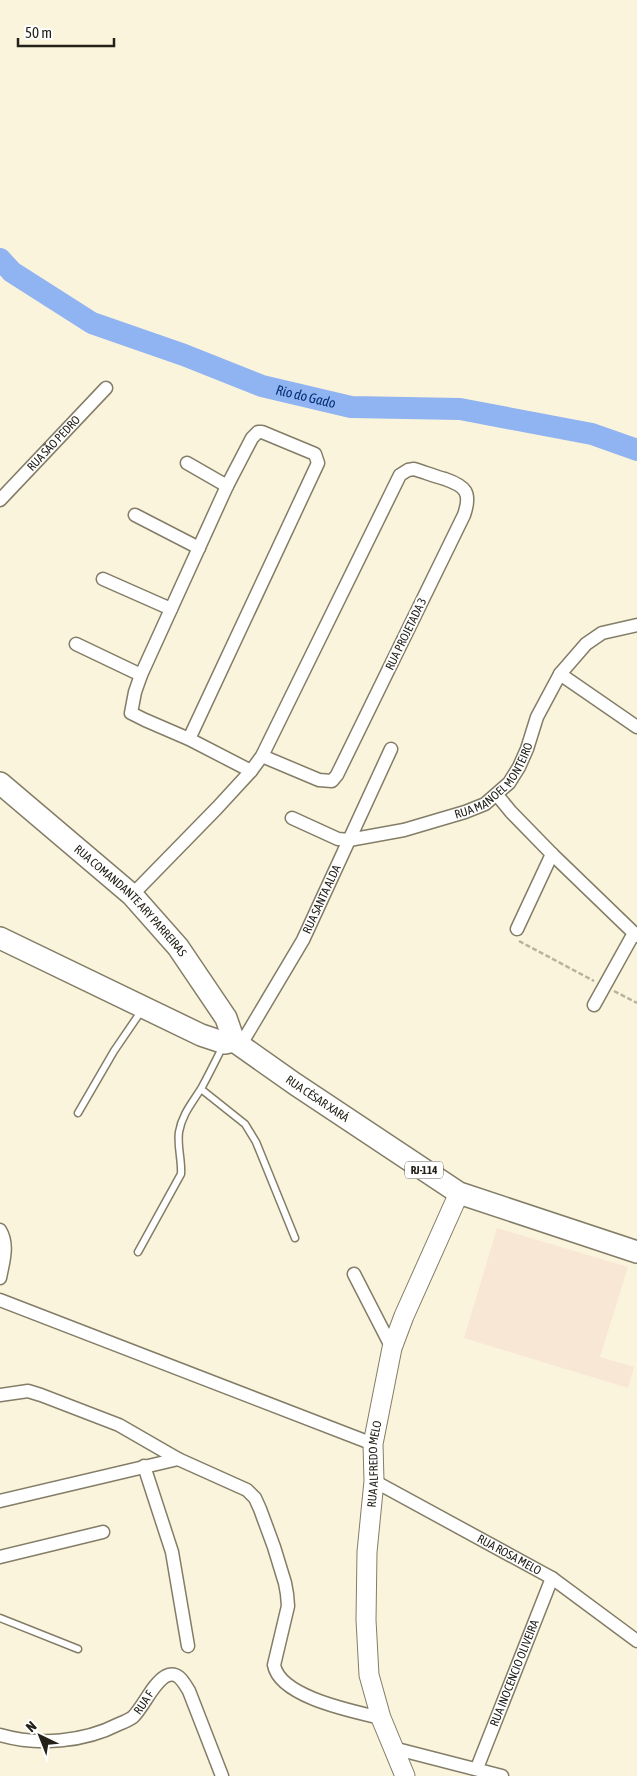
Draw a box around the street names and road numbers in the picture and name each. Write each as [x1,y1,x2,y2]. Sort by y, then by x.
street label: RUA SÃO PEDRO [24,413,83,474]
street label: RUA PROJETADA 3 [382,596,430,672]
street label: RUA MANOEL MONTEIRO [453,741,536,822]
street label: RUA COMANDANTE ARY PARREIRAS [71,842,189,959]
street label: RUA SANTA ALDA [300,863,344,936]
street label: RUA CÉSAR XARÁ [283,1073,352,1125]
road number: RJ-114 [405,1162,443,1178]
street label: RUA ALFREDO MELO [364,1419,384,1508]
street label: RUA ROSA MELO [475,1532,544,1578]
street label: RUA INOCENCIO OLIVEIRA [487,1618,542,1728]
street label: RUA F [131,1688,157,1717]

